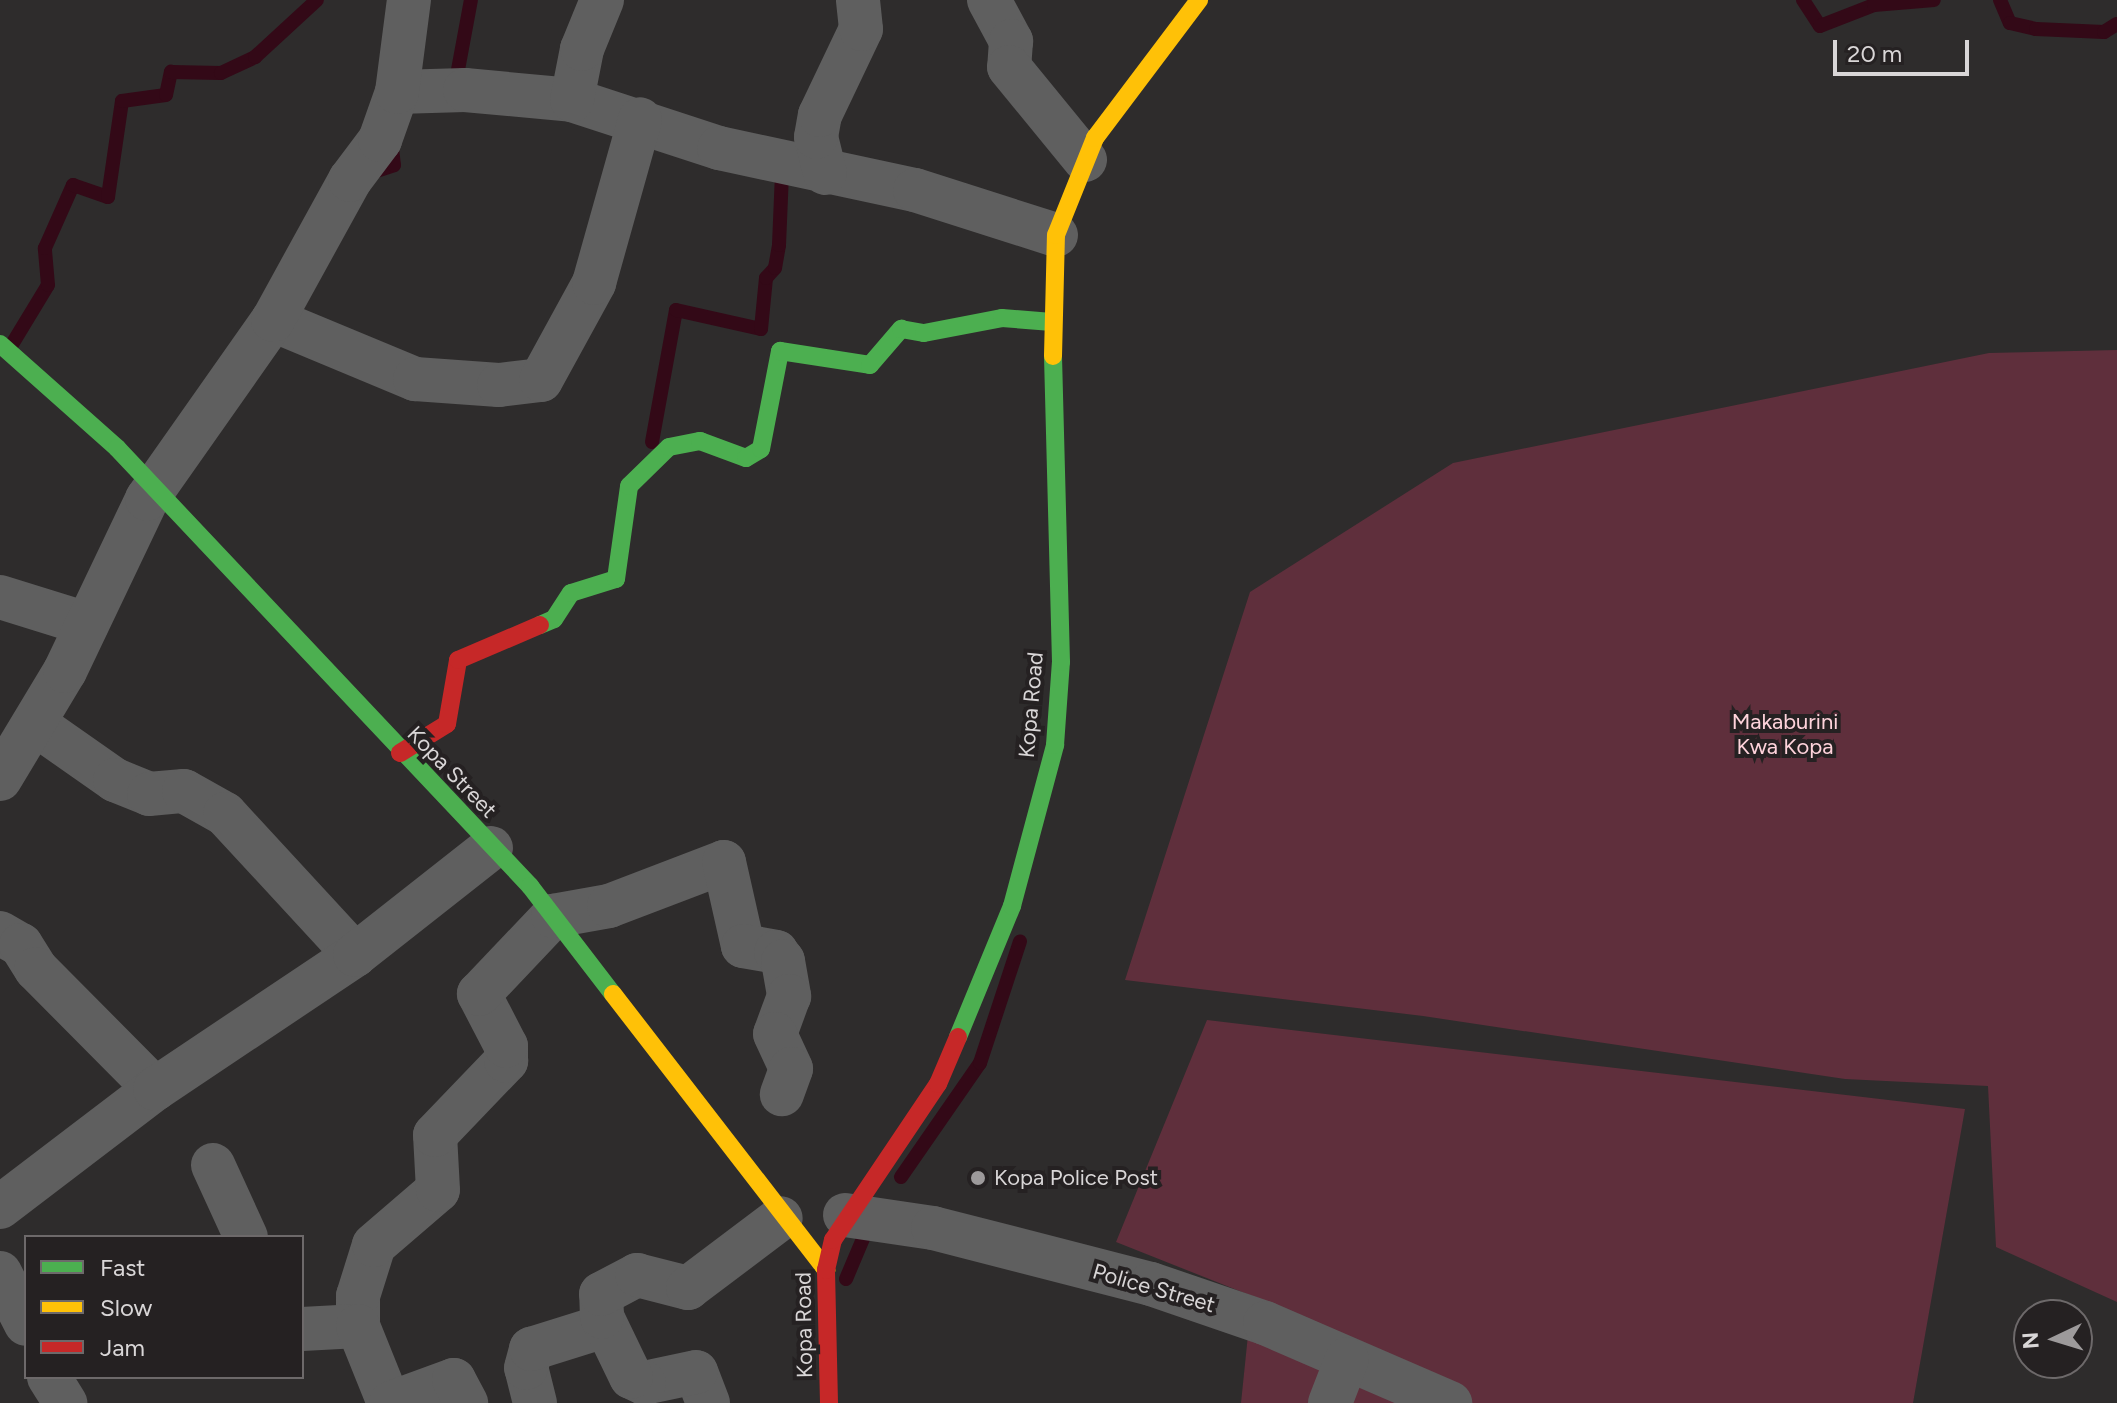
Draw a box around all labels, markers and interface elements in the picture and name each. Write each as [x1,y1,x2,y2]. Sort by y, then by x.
scale bar [1837,24,1973,74]
text: 20 m [1847,39,1902,68]
street label: Kopa Road [1013,651,1049,759]
park label: Makaburini Kwa Kopa [1732,708,1838,760]
street label: Kopa Street [402,721,502,823]
place label: Kopa Police Post [994,1165,1158,1191]
marker: Kopa Police Post [969,1169,987,1187]
legend [24,1235,304,1379]
text: Fast [100,1253,145,1282]
street label: Police Street [1090,1258,1218,1318]
street label: Kopa Road [790,1272,818,1378]
text: Slow [100,1293,152,1322]
north arrow [2013,1299,2093,1379]
text: N [2016,1331,2045,1350]
text: Jam [100,1333,145,1362]

